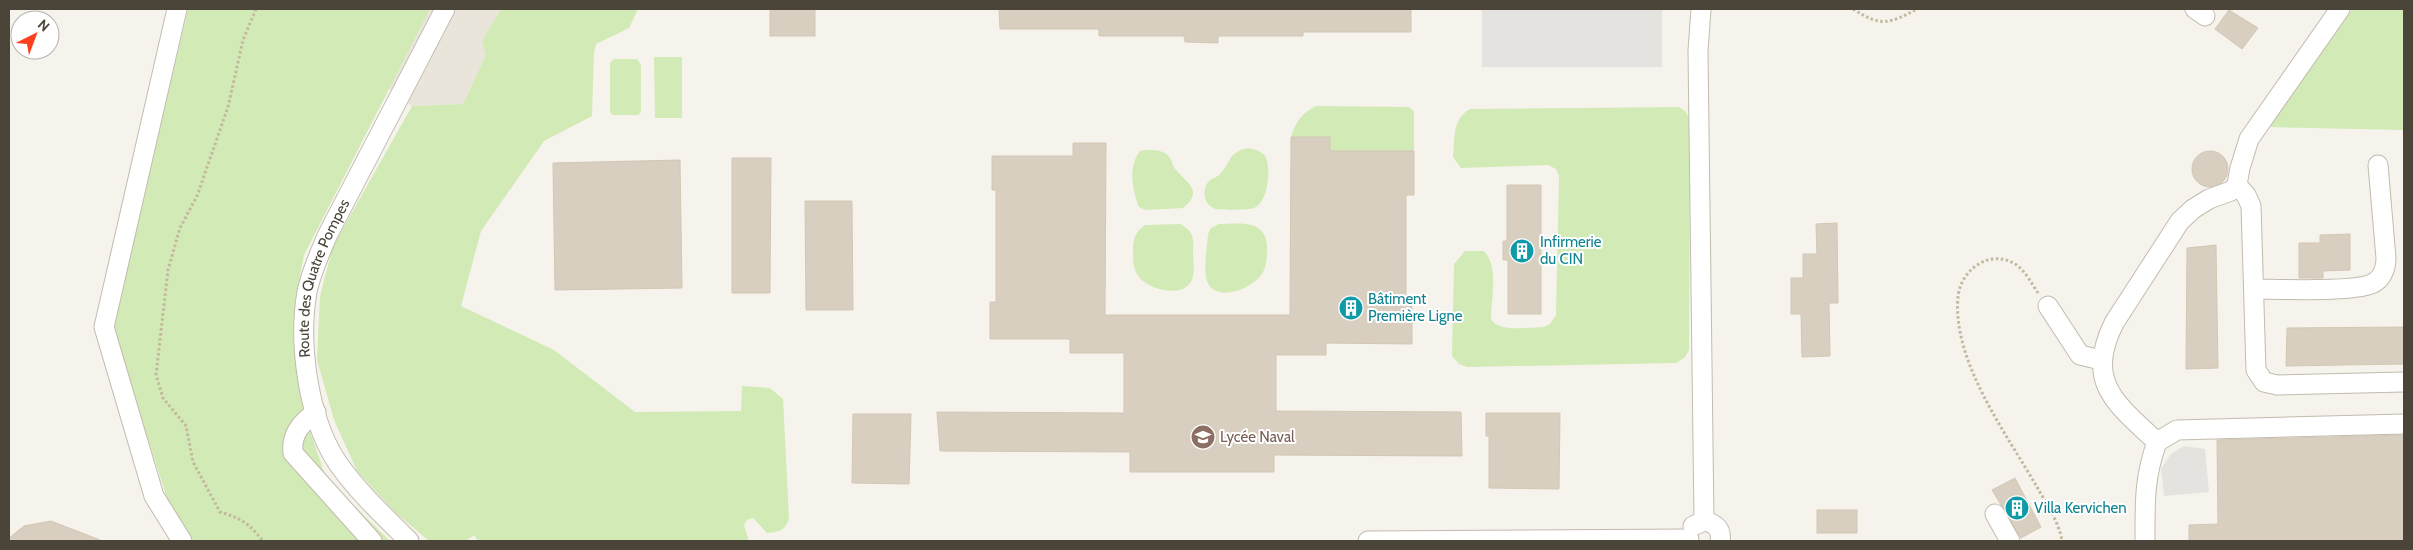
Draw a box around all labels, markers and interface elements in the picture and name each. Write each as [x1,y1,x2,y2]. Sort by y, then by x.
north arrow [10,10,60,60]
text: N [34,15,53,35]
street label: Route des Quatre Pompes [295,196,354,358]
place label: Infirmerie du CIN [1540,233,1602,268]
building icon: Infirmerie du CIN [1509,238,1535,264]
place label: Bâtiment Première Ligne [1368,290,1463,325]
building icon: Bâtiment Première Ligne [1338,295,1364,321]
school or university icon: Lycée Naval [1190,424,1216,450]
place label: Lycée Naval [1220,428,1295,446]
building icon: Villa Kervichen [2004,495,2030,521]
place label: Villa Kervichen [2034,499,2127,517]

